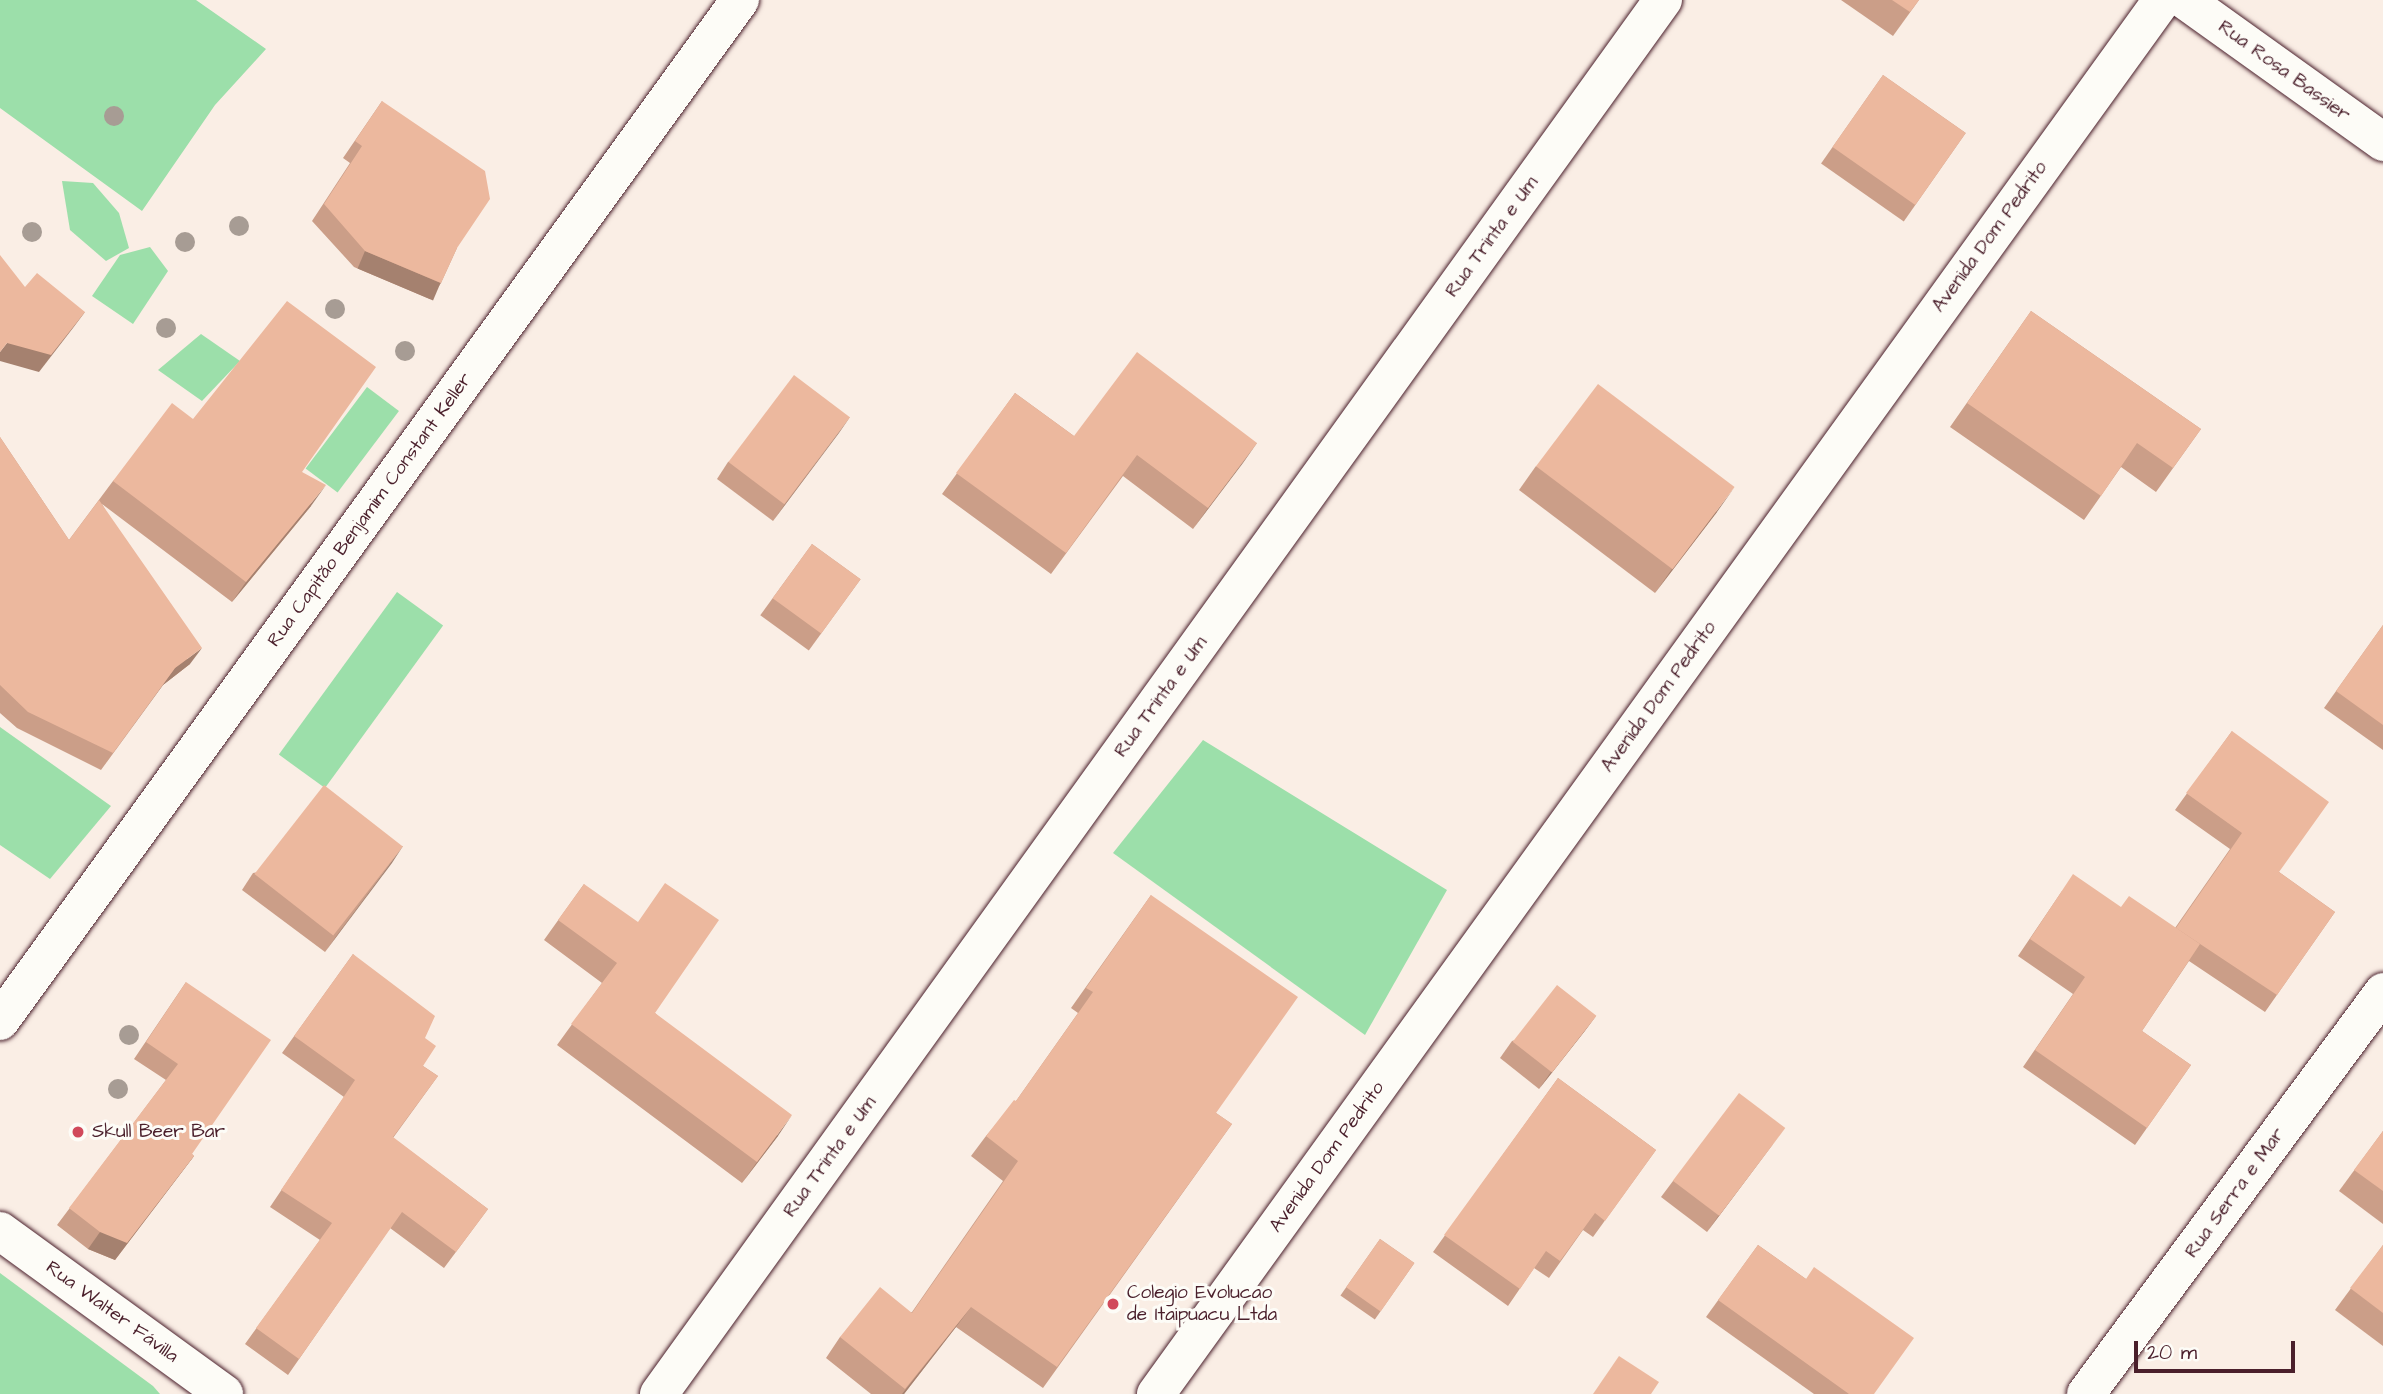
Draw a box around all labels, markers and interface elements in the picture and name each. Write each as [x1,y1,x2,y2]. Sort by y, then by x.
street label: Rua Rosa Bassier [2214,16,2354,126]
street label: Avenida Dom Pedrito [1928,157,2052,317]
street label: Rua Trinta e Um [1441,172,1543,302]
street label: Rua Capitão Benjamim Constant Keller [263,369,477,651]
street label: Avenida Dom Pedrito [1597,617,1721,777]
street label: Rua Trinta e Um [1110,632,1212,762]
street label: Avenida Dom Pedrito [1265,1077,1389,1237]
street label: Rua Trinta e Um [779,1092,881,1222]
place label: Skull Beer Bar [92,1121,225,1143]
marker: Skull Beer Bar [70,1124,86,1140]
street label: Rua Serra e Mar [2180,1124,2290,1262]
street label: Rua Walter Fávilla [41,1256,183,1368]
place label: Colegio Evolucao de Itaipuacu Ltda [1127,1282,1277,1326]
marker: Colegio Evolucao de Itaipuacu Ltda [1105,1296,1121,1312]
scale bar [2138,1328,2299,1372]
text: 20 m [2147,1338,2197,1367]

